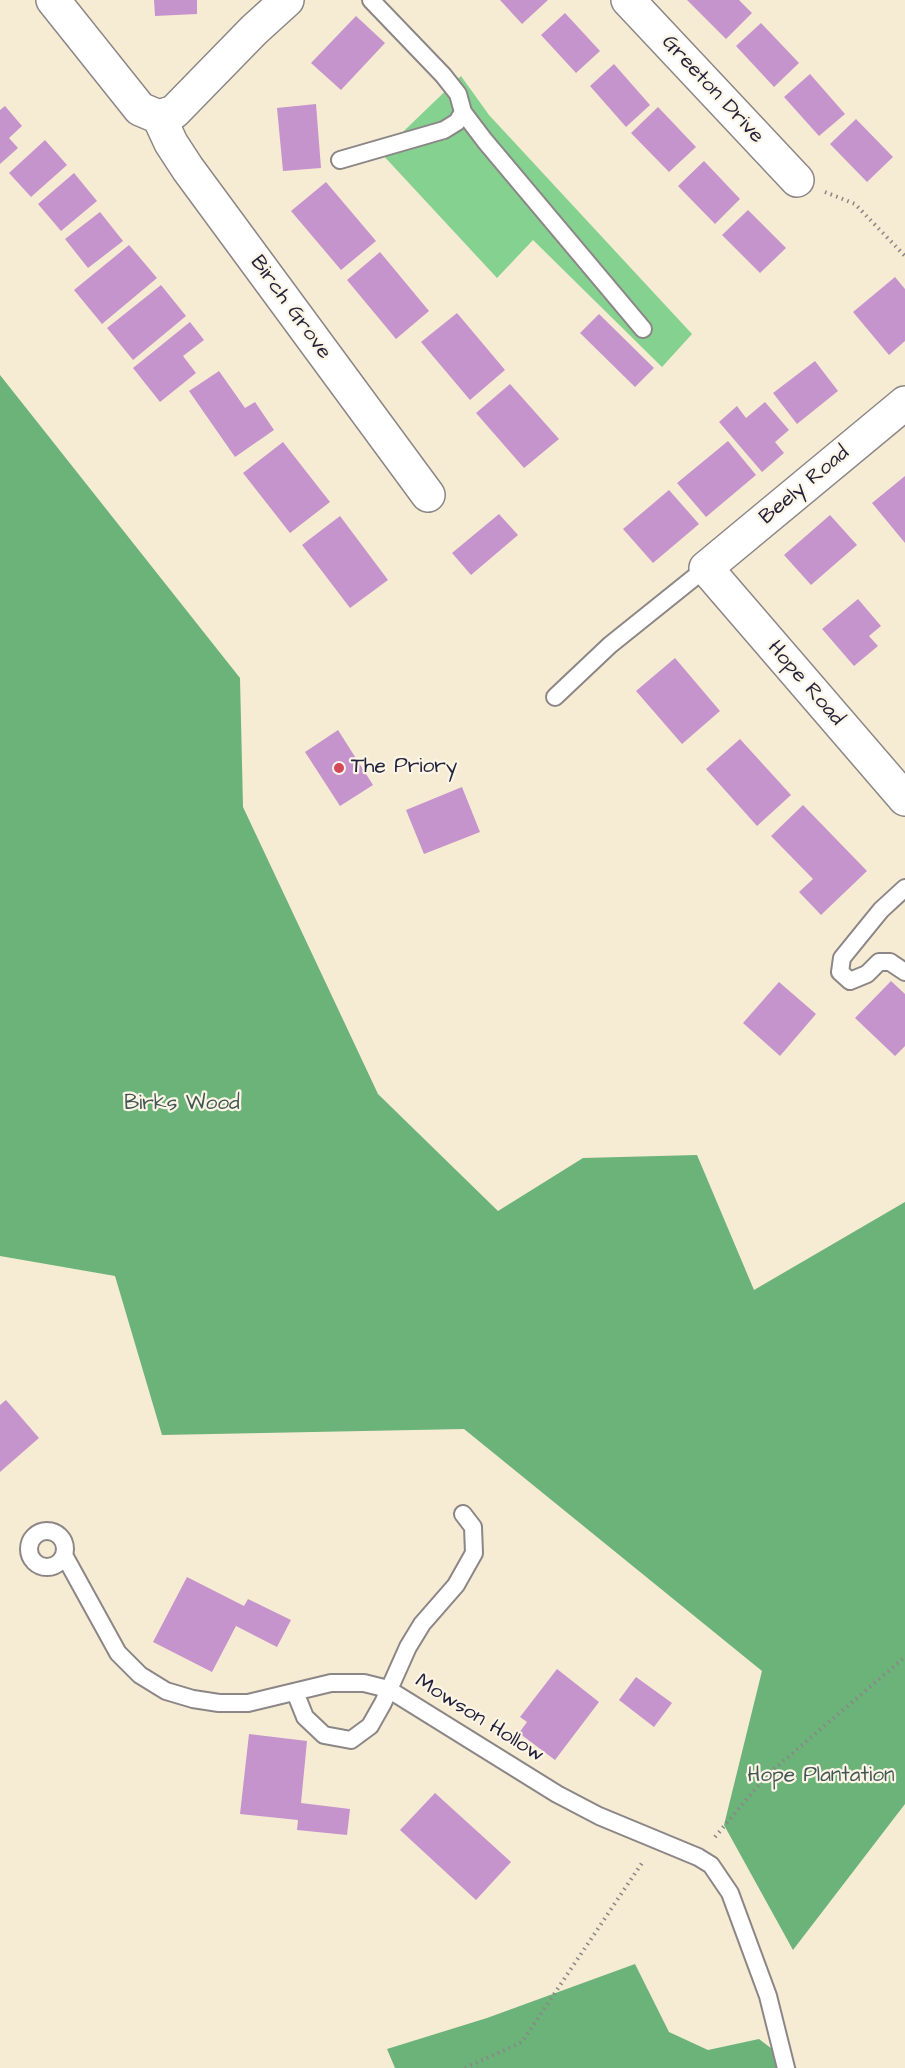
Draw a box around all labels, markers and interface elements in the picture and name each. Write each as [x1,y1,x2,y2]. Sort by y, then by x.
street label: Greeton Drive [655,31,769,149]
street label: Birch Grove [244,251,336,365]
street label: Beely Road [755,441,855,531]
street label: Hope Road [761,636,849,732]
place label: The Priory [351,755,457,781]
marker: The Priory [332,761,346,775]
park label: Birks Wood [124,1092,240,1118]
street label: Mowson Hollow [410,1669,548,1769]
park label: Hope Plantation [747,1764,895,1790]

